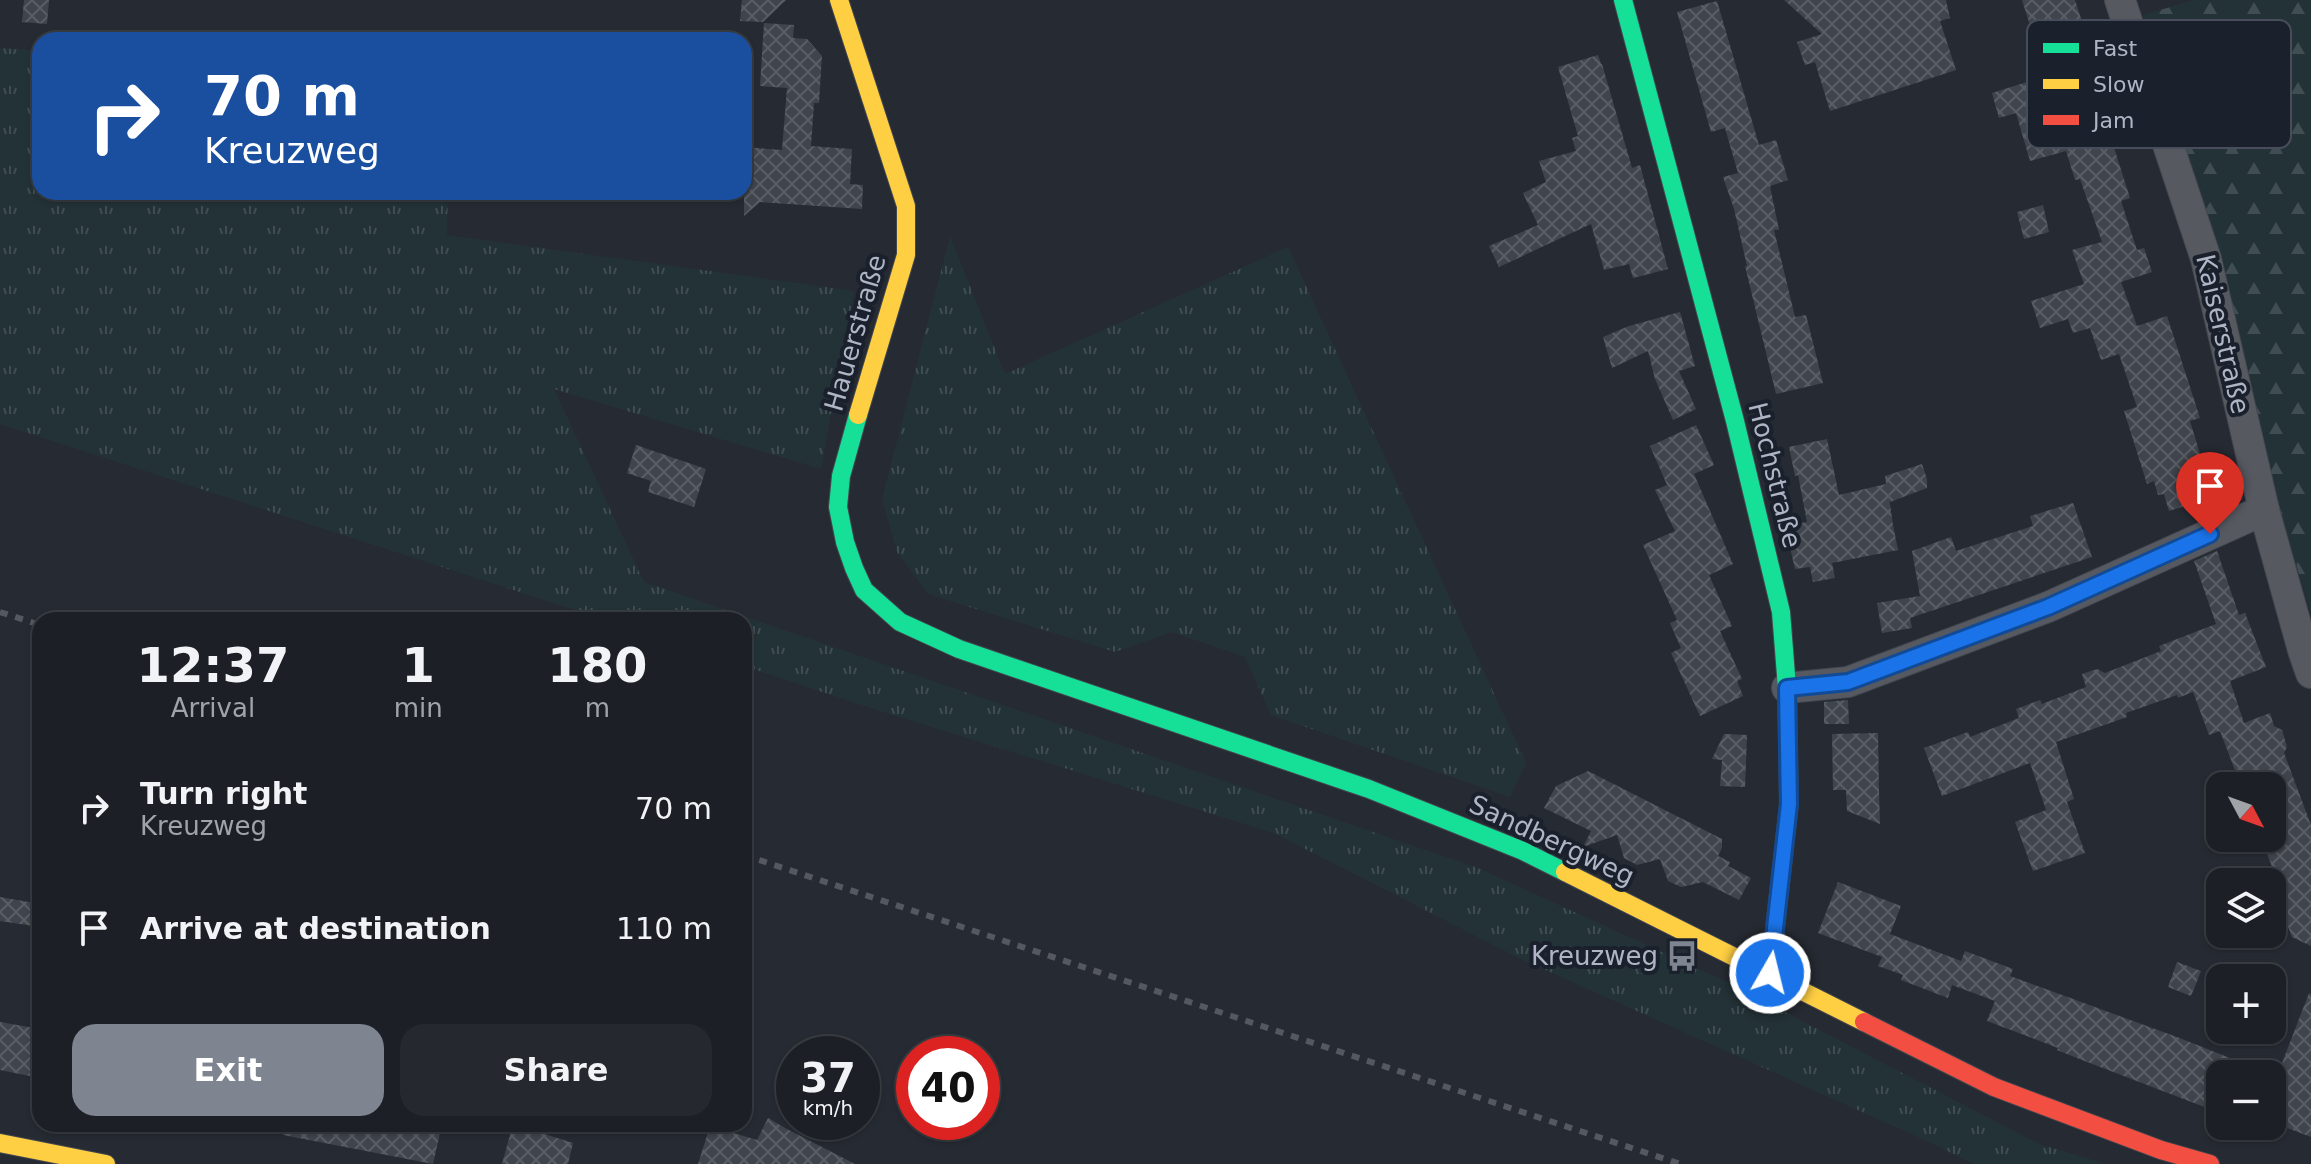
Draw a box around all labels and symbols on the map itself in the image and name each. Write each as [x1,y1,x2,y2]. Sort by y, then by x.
legend [2027,20,2291,148]
text: Fast [2093,36,2138,61]
text: Slow [2093,72,2145,97]
text: Jam [2091,108,2134,133]
street label: Hauerstraße [818,251,892,415]
street label: Kaiserstraße [2190,251,2256,417]
street label: Hochstraße [1742,399,1808,551]
pin [2176,452,2244,534]
north arrow [2206,772,2286,852]
street label: Sandbergweg [1465,789,1639,891]
position arrow [1728,931,1812,1015]
bus stop icon: Kreuzweg [1665,939,1699,973]
place label: Kreuzweg [1531,941,1658,971]
speed limit sign: 40 [896,1036,1000,1140]

